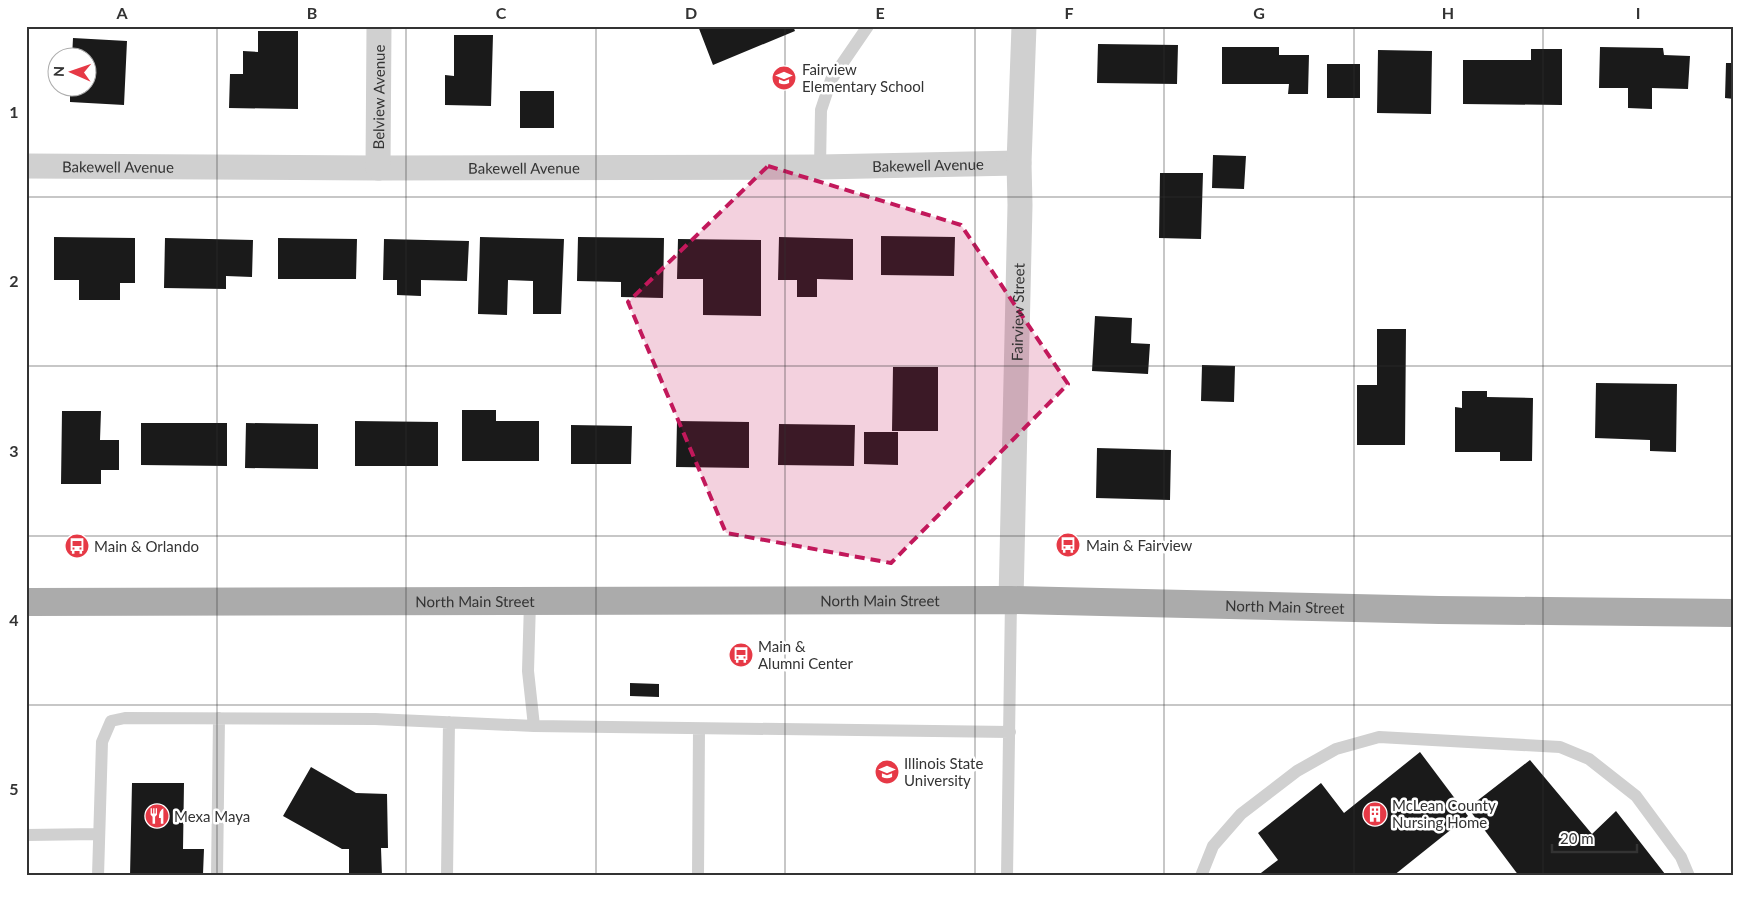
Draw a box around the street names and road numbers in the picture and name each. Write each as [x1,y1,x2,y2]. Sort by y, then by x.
street label: Belview Avenue [369,44,388,149]
street label: Bakewell Avenue [872,155,984,175]
street label: Bakewell Avenue [62,157,174,176]
street label: Bakewell Avenue [468,159,580,177]
street label: Fairview Street [1007,262,1028,361]
street label: North Main Street [820,591,940,609]
street label: North Main Street [415,592,535,610]
street label: North Main Street [1225,596,1345,617]

